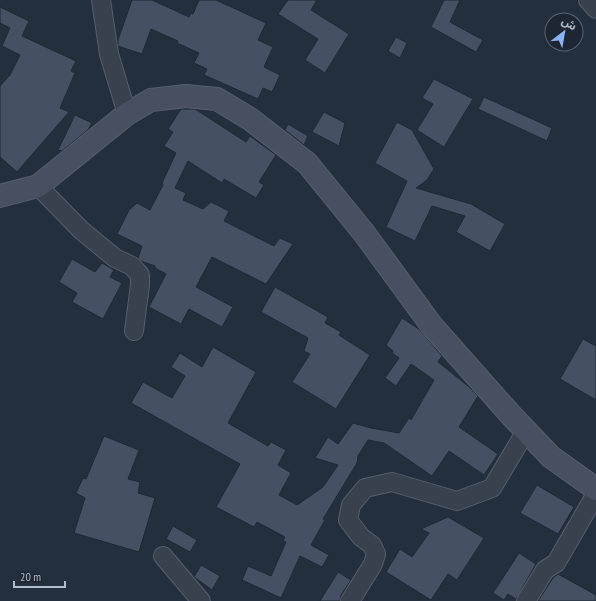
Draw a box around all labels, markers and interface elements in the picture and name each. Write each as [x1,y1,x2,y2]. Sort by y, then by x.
north arrow [544,12,584,52]
text: ش [559,14,579,33]
scale bar [14,563,65,589]
text: 20 m [20,569,41,584]

